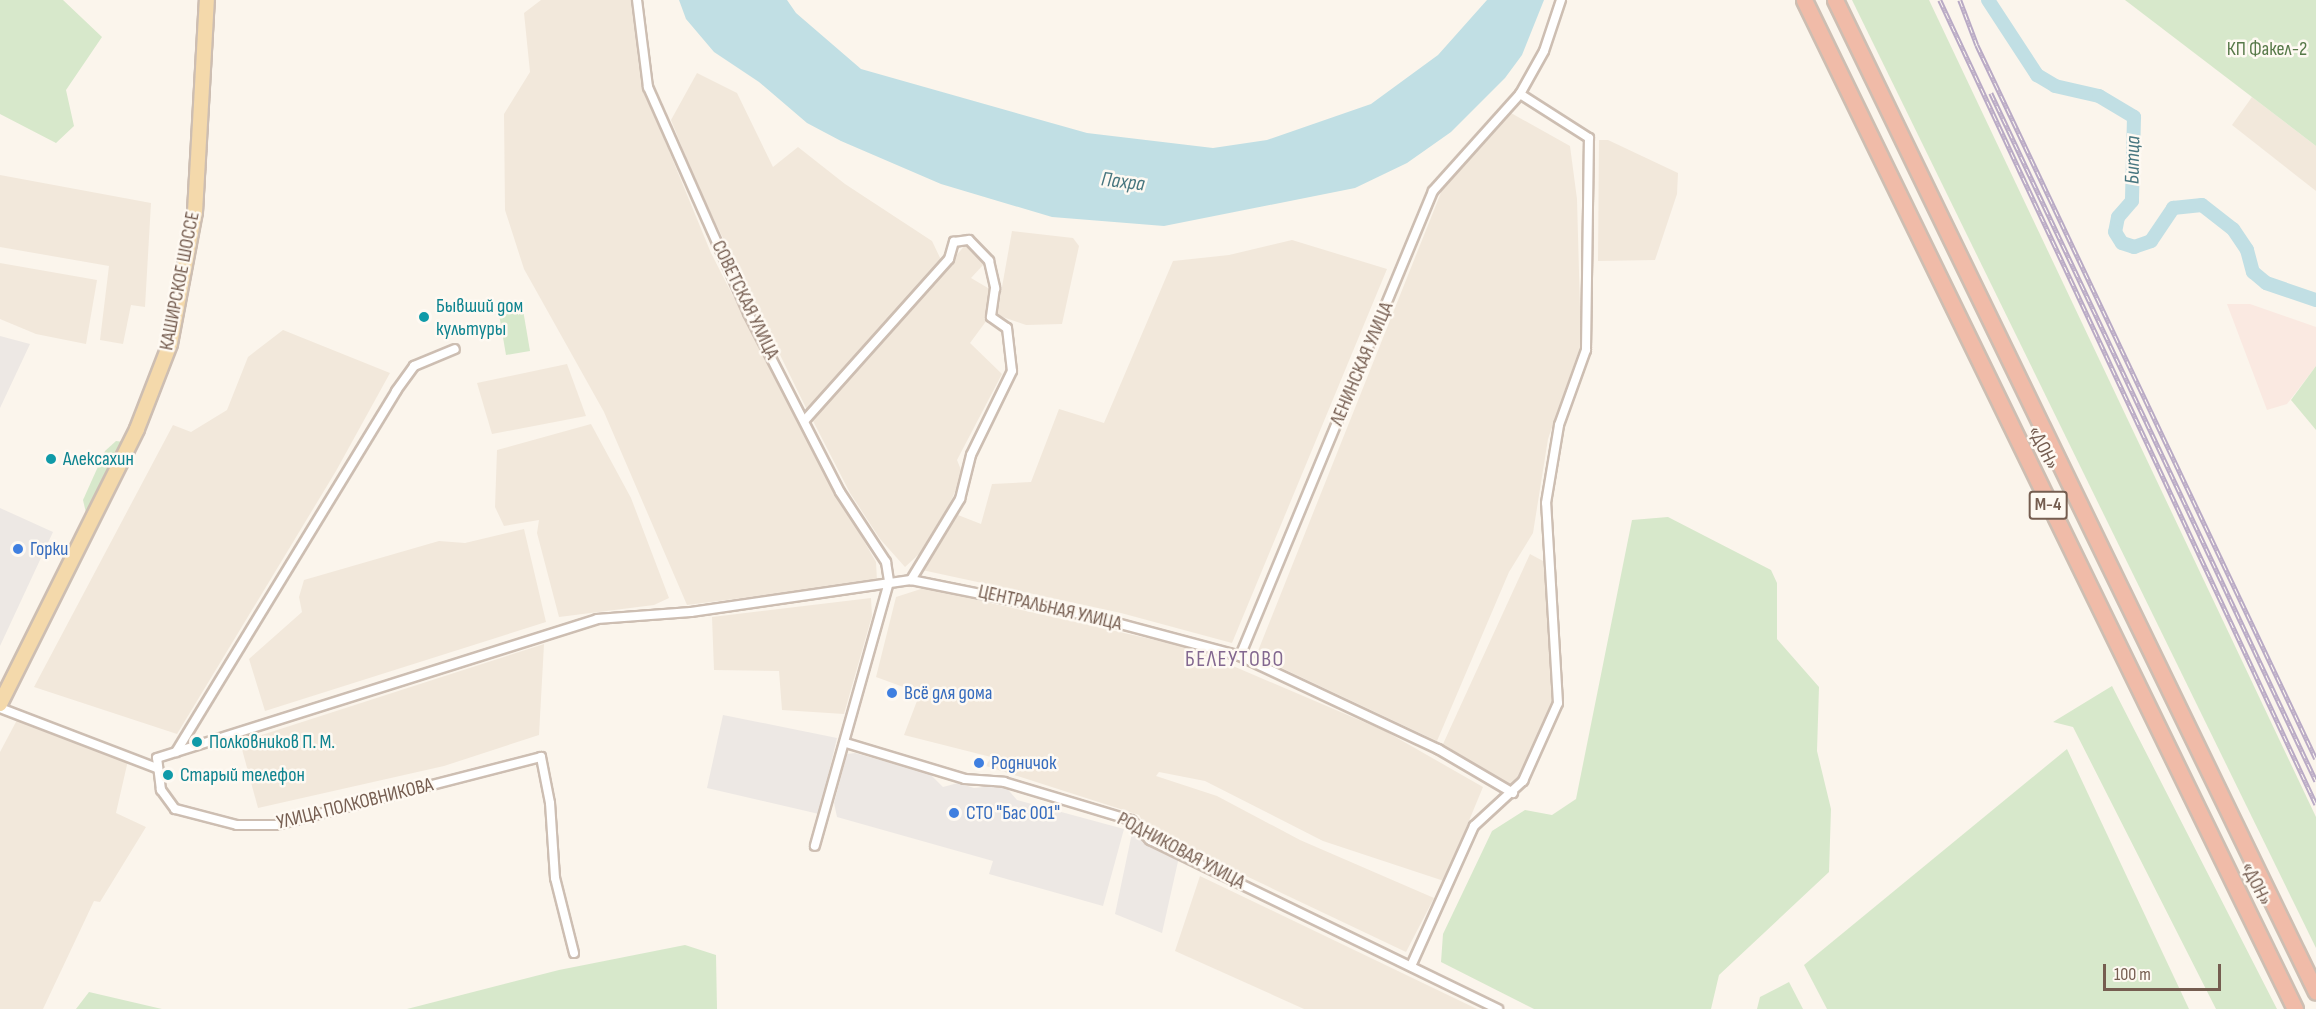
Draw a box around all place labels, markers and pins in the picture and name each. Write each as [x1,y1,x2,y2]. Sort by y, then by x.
place label: Бывший дом культуры [436,294,523,341]
marker: Бывший дом культуры [417,310,431,324]
place label: Алексахин [63,447,134,471]
marker: Алексахин [44,452,58,466]
place label: Горки [30,537,68,561]
marker: Горки [11,542,25,556]
place label: Всё для дома [904,681,992,705]
marker: Всё для дома [885,686,899,700]
place label: Полковников П. М. [209,730,335,754]
marker: Полковников П. М. [190,735,204,749]
place label: Родничок [991,751,1057,775]
marker: Родничок [972,756,986,770]
place label: Старый телефон [180,763,305,787]
marker: Старый телефон [161,768,175,782]
place label: СТО "Бас 001" [966,801,1060,825]
marker: СТО "Бас 001" [947,806,961,820]

